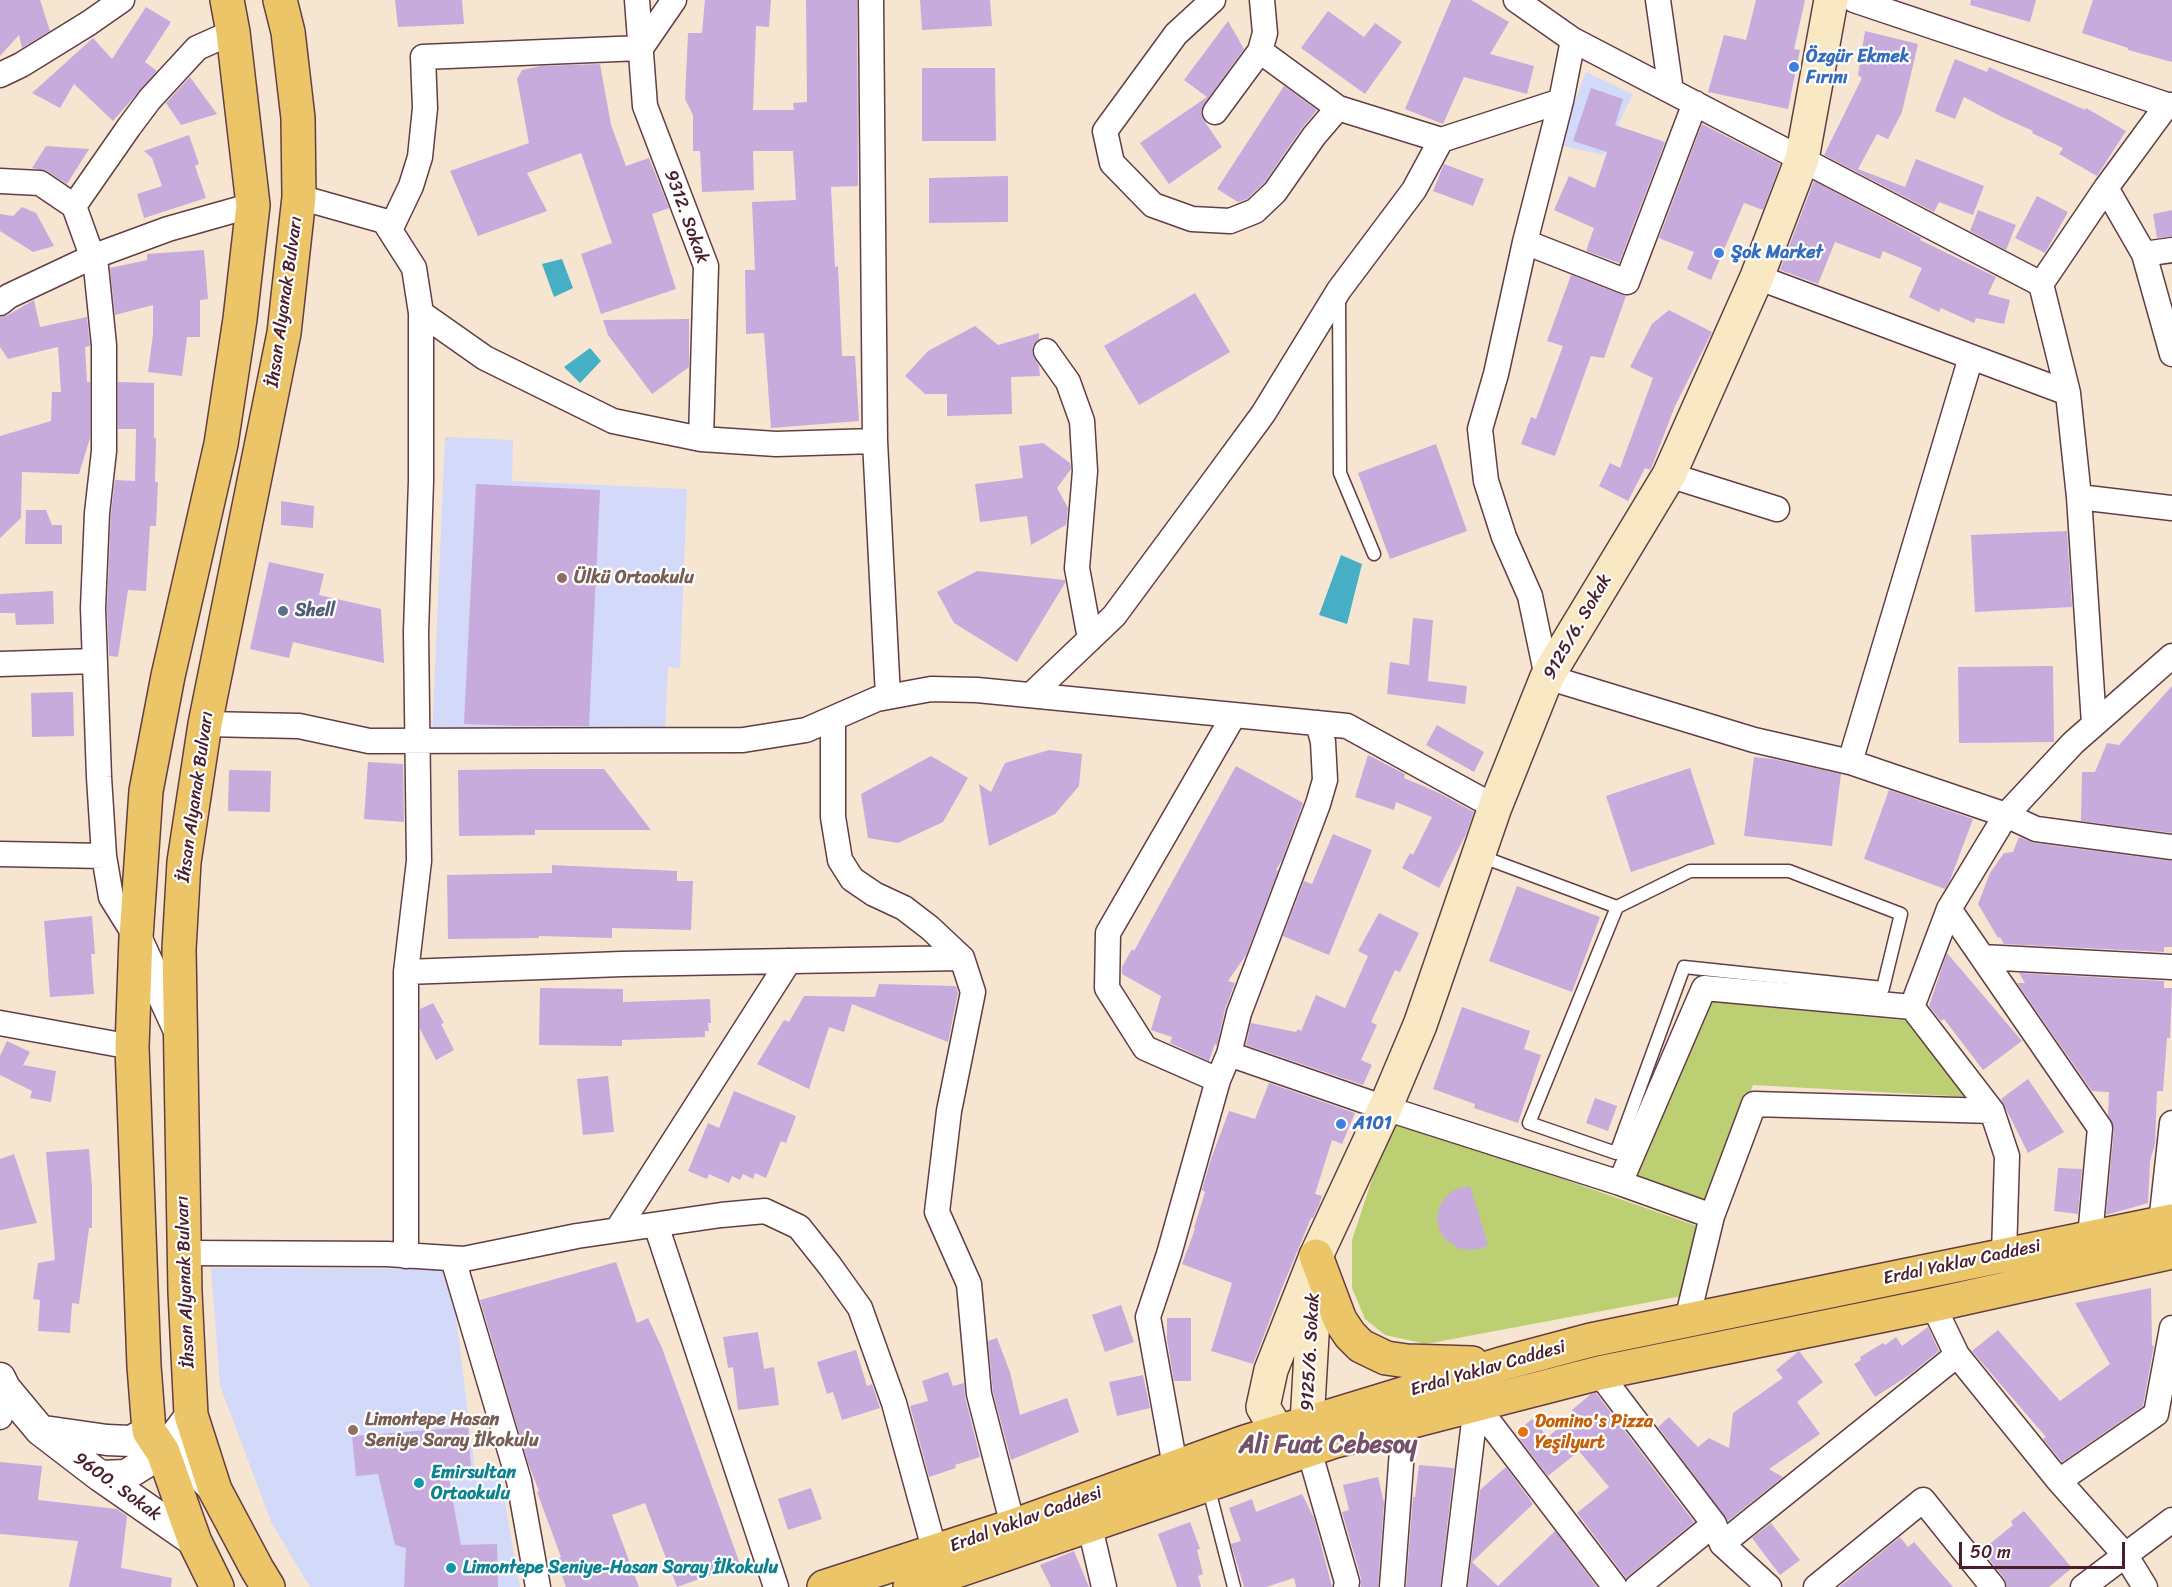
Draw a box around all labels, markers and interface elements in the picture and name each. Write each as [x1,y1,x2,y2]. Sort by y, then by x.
place label: Özgür Ekmek Fırını [1806,46,1909,88]
marker: Özgür Ekmek Fırını [1787,60,1801,74]
street label: 9312. Sokak [659,167,713,267]
street label: İhsan Alyanak Bulvarı [262,215,308,389]
place label: Şok Market [1731,242,1823,264]
marker: Şok Market [1712,246,1726,260]
place label: Ülkü Ortaokulu [574,567,694,589]
street label: 9125/6. Sokak [1539,570,1617,684]
marker: Ülkü Ortaokulu [555,571,569,585]
place label: Shell [295,600,335,622]
marker: Shell [276,604,290,618]
street label: İhsan Alyanak Bulvarı [173,710,219,884]
place label: A101 [1353,1113,1392,1135]
marker: A101 [1334,1117,1348,1131]
street label: İhsan Alyanak Bulvarı [172,1195,200,1369]
street label: Erdal Yaklav Caddesi [1881,1236,2043,1290]
street label: 9125/6. Sokak [1297,1293,1325,1411]
street label: Erdal Yaklav Caddesi [1408,1337,1568,1401]
place label: Limontepe Hasan Seniye Saray İlkokulu [365,1409,539,1452]
place label: Domino's Pizza Yeşilyurt [1535,1411,1653,1454]
marker: Limontepe Hasan Seniye Saray İlkokulu [346,1423,360,1437]
marker: Domino's Pizza Yeşilyurt [1516,1425,1530,1439]
district label: Ali Fuat Cebesoy [1239,1432,1417,1460]
street label: 9600. Sokak [69,1448,165,1526]
place label: Emirsultan Ortaokulu [431,1462,516,1504]
marker: Emirsultan Ortaokulu [412,1476,426,1490]
street label: Erdal Yaklav Caddesi [947,1482,1105,1558]
scale bar [1962,1530,2128,1568]
text: 50 m [1970,1536,2011,1568]
place label: Limontepe Seniye-Hasan Saray İlkokulu [463,1557,778,1579]
marker: Limontepe Seniye-Hasan Saray İlkokulu [444,1561,458,1575]

